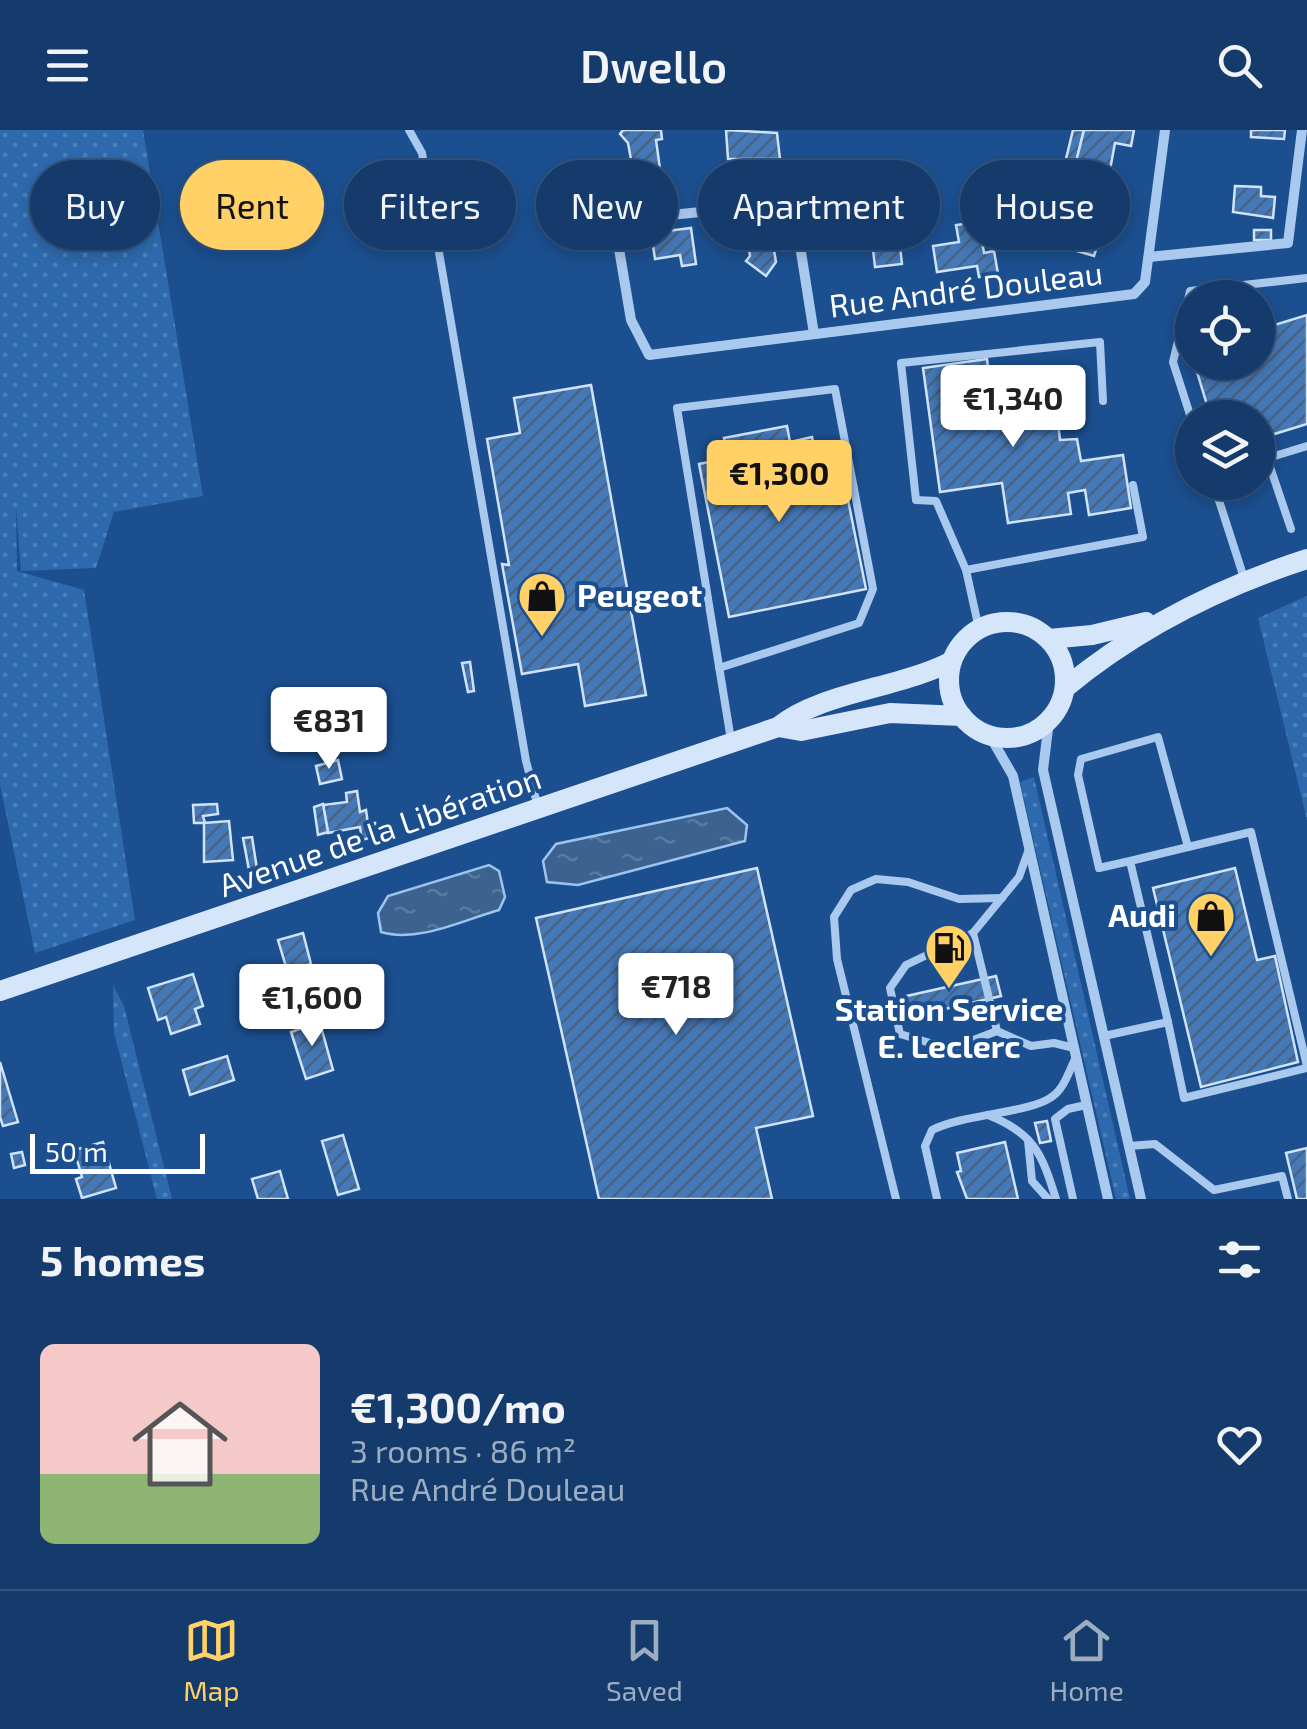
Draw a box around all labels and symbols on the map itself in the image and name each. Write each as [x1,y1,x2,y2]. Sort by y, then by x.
street label: Rue André Douleau [827,252,1105,324]
pin: €1,340 [932,365,1094,450]
pin: €1,300 [698,440,860,525]
shop icon: Peugeot [516,570,568,638]
place label: Peugeot [577,575,702,613]
pin: €831 [270,687,388,772]
street label: Avenue de la Libération [213,757,545,903]
shop icon: Audi [1185,890,1237,958]
place label: Audi [1108,895,1176,933]
fuel station icon: Station Service E. Leclerc [923,922,975,990]
pin: €718 [617,953,735,1038]
pin: €1,600 [231,964,393,1049]
place label: Station Service E. Leclerc [835,989,1063,1064]
scale bar [30,1129,205,1174]

